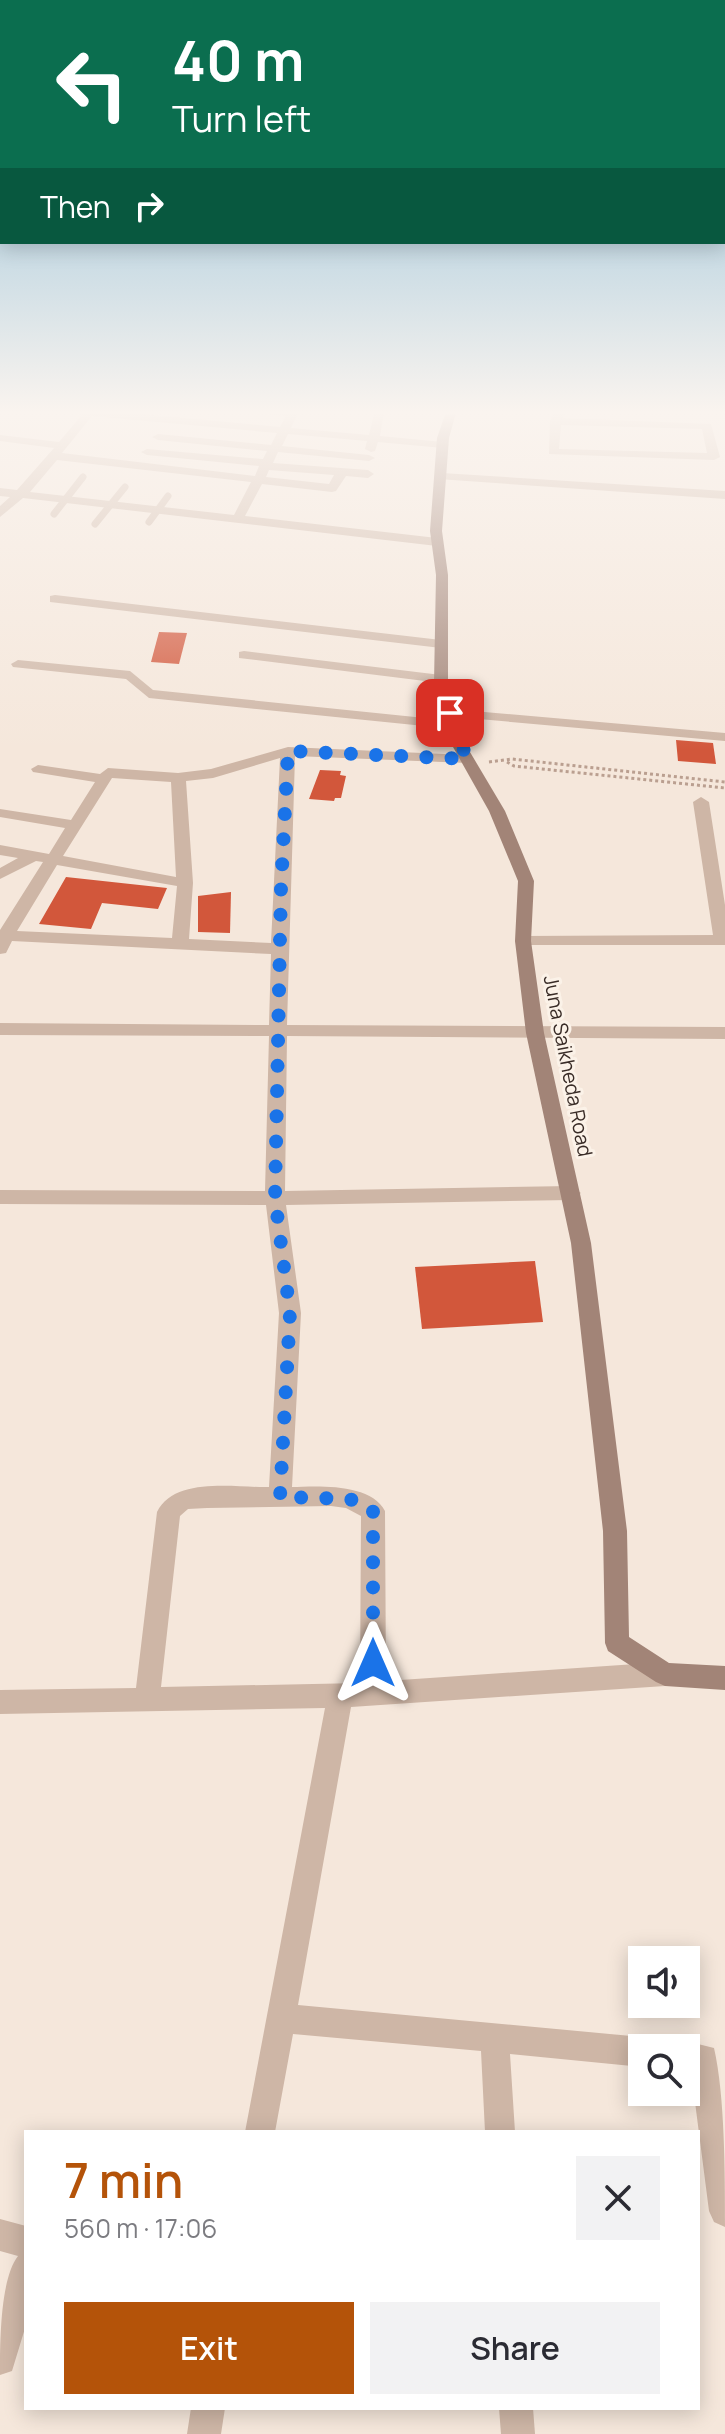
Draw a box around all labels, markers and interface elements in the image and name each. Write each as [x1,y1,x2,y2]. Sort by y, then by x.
text: 40 m [172,21,304,98]
icon: left [40,32,144,136]
text: Turn left [172,94,311,143]
icon: right [127,184,171,228]
text: Then [40,186,111,227]
pin [416,679,484,747]
icon: arrive [428,691,472,735]
street label: Juna Saikheda Road [538,973,599,1159]
position arrow [331,1621,415,1705]
map controls [628,1946,700,2106]
button: sound [628,1946,700,2018]
button: search [628,2034,700,2106]
text: 7 min [64,2147,183,2212]
button: close [576,2156,660,2240]
text: 560 m · 17:06 [64,2210,218,2246]
button: Exit [64,2302,354,2394]
button: Share [370,2302,660,2394]

